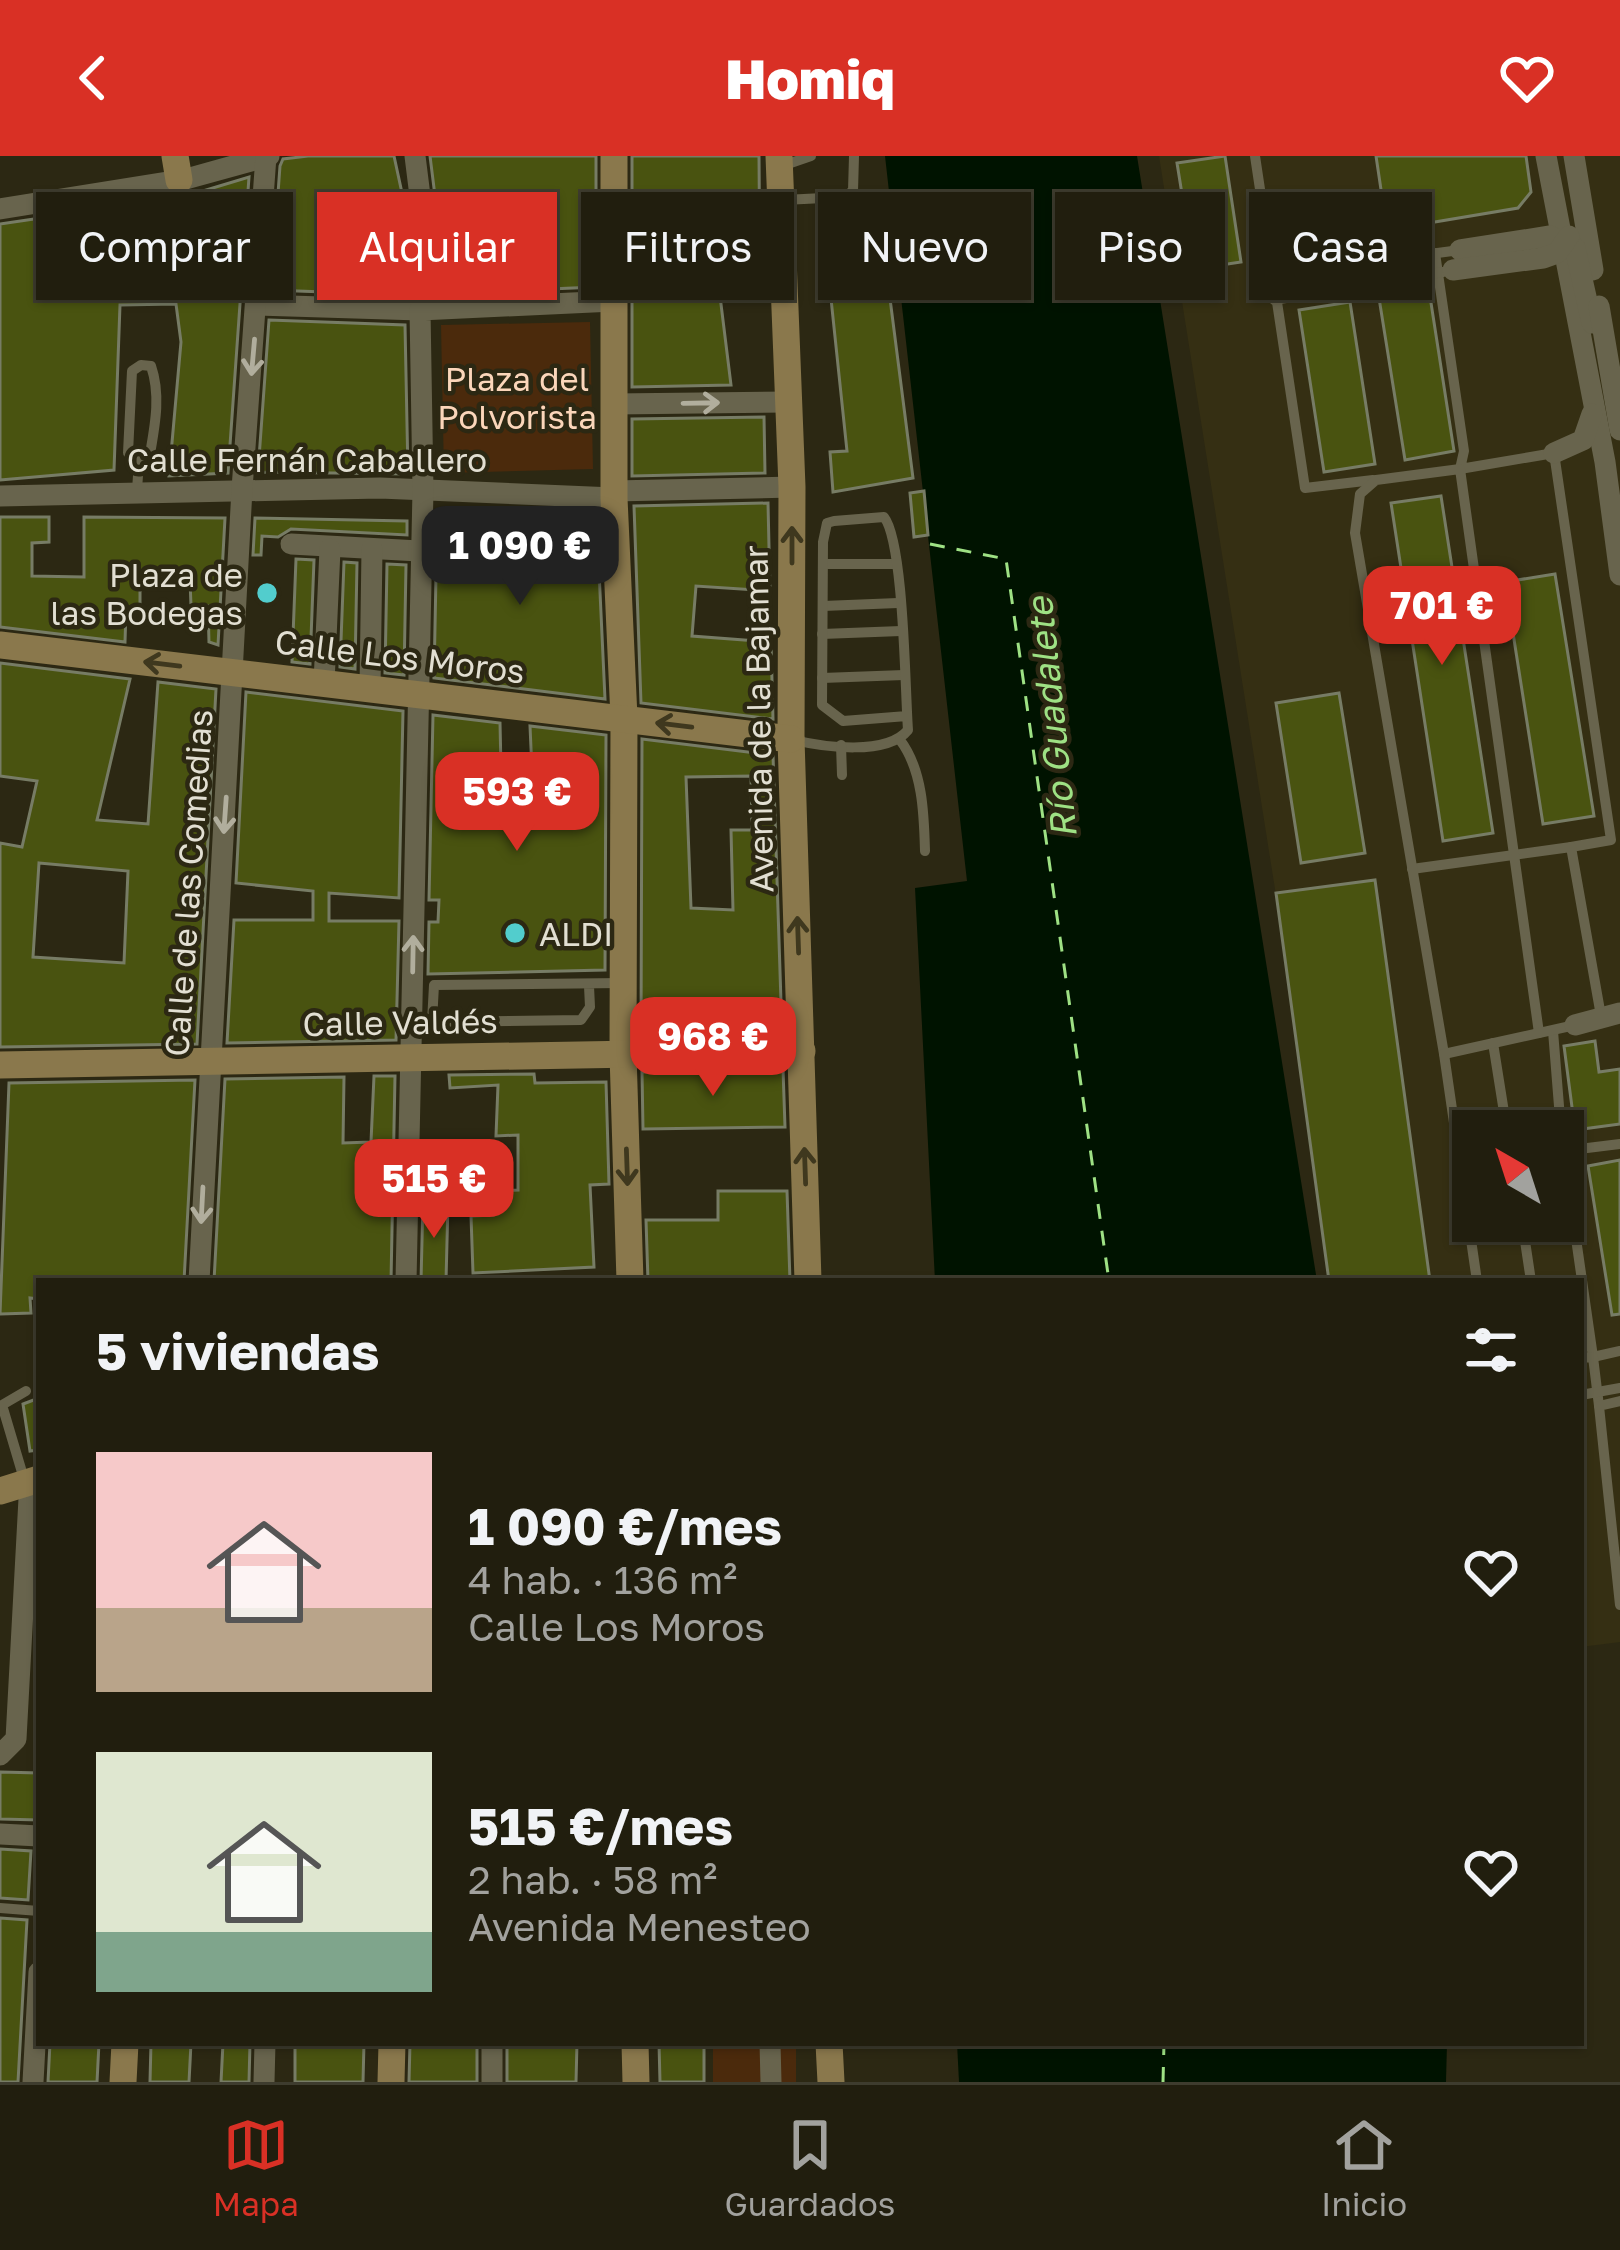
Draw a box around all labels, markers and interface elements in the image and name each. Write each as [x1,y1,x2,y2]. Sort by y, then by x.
icon: back [60,45,126,111]
icon: heart [1494,45,1560,111]
text: Homiq [725,46,895,111]
chip: Comprar [36,192,293,300]
chip: Alquilar [317,192,557,300]
chip: Filtros [581,192,794,300]
chip: Nuevo [818,192,1031,300]
chip: Piso [1055,192,1225,300]
chip: Casa [1249,192,1432,300]
one-way arrow [241,337,264,376]
park label: Plaza del Polvorista [437,359,597,436]
one-way arrow [681,392,720,414]
street label: Calle Fernán Caballero [127,440,487,479]
pin: 1 090 € [409,506,631,608]
text: 1 090 € [449,521,591,568]
one-way arrow [781,526,803,565]
street label: Avenida de la Bajamar [735,545,781,893]
place label: Plaza de las Bodegas [50,555,243,632]
pin: 701 € [1358,566,1526,668]
marker: Plaza de las Bodegas [254,580,280,606]
text: 701 € [1390,581,1494,628]
water label: Río Guadalete [1017,593,1085,841]
street label: Calle Los Moros [273,621,527,691]
one-way arrow [143,653,182,675]
street label: Calle de las Comedias [156,708,220,1058]
one-way arrow [656,713,695,735]
pin: 593 € [433,752,601,854]
text: 593 € [462,767,572,814]
one-way arrow [213,795,236,834]
place label: ALDI [539,914,613,953]
one-way arrow [786,916,809,955]
marker: ALDI [502,920,528,946]
one-way arrow [402,935,425,974]
pin: 968 € [629,997,797,1099]
street label: Calle Valdés [302,1001,498,1043]
text: 968 € [657,1012,769,1059]
north arrow [1452,1110,1584,1242]
map controls [1452,1110,1584,1242]
pin: 515 € [350,1139,518,1241]
one-way arrow [616,1147,639,1186]
one-way arrow [793,1147,816,1186]
text: 515 € [382,1154,486,1201]
one-way arrow [190,1185,213,1224]
icon: filters [1458,1317,1524,1383]
text: 5 viviendas [96,1320,379,1381]
text: 1 090 €/mes [468,1495,782,1556]
icon: home [192,1500,336,1644]
icon: heart [1458,1539,1524,1605]
text: 4 hab. · 136 m² [468,1556,737,1603]
text: Calle Los Moros [468,1603,765,1650]
text: 515 €/mes [468,1795,733,1856]
icon: home [192,1800,336,1944]
icon: heart [1458,1839,1524,1905]
text: 2 hab. · 58 m² [468,1856,717,1903]
text: Avenida Menesteo [468,1903,811,1950]
tab: Mapa [213,2112,299,2223]
tab: Guardados [724,2112,895,2223]
tab: Inicio [1321,2112,1407,2223]

